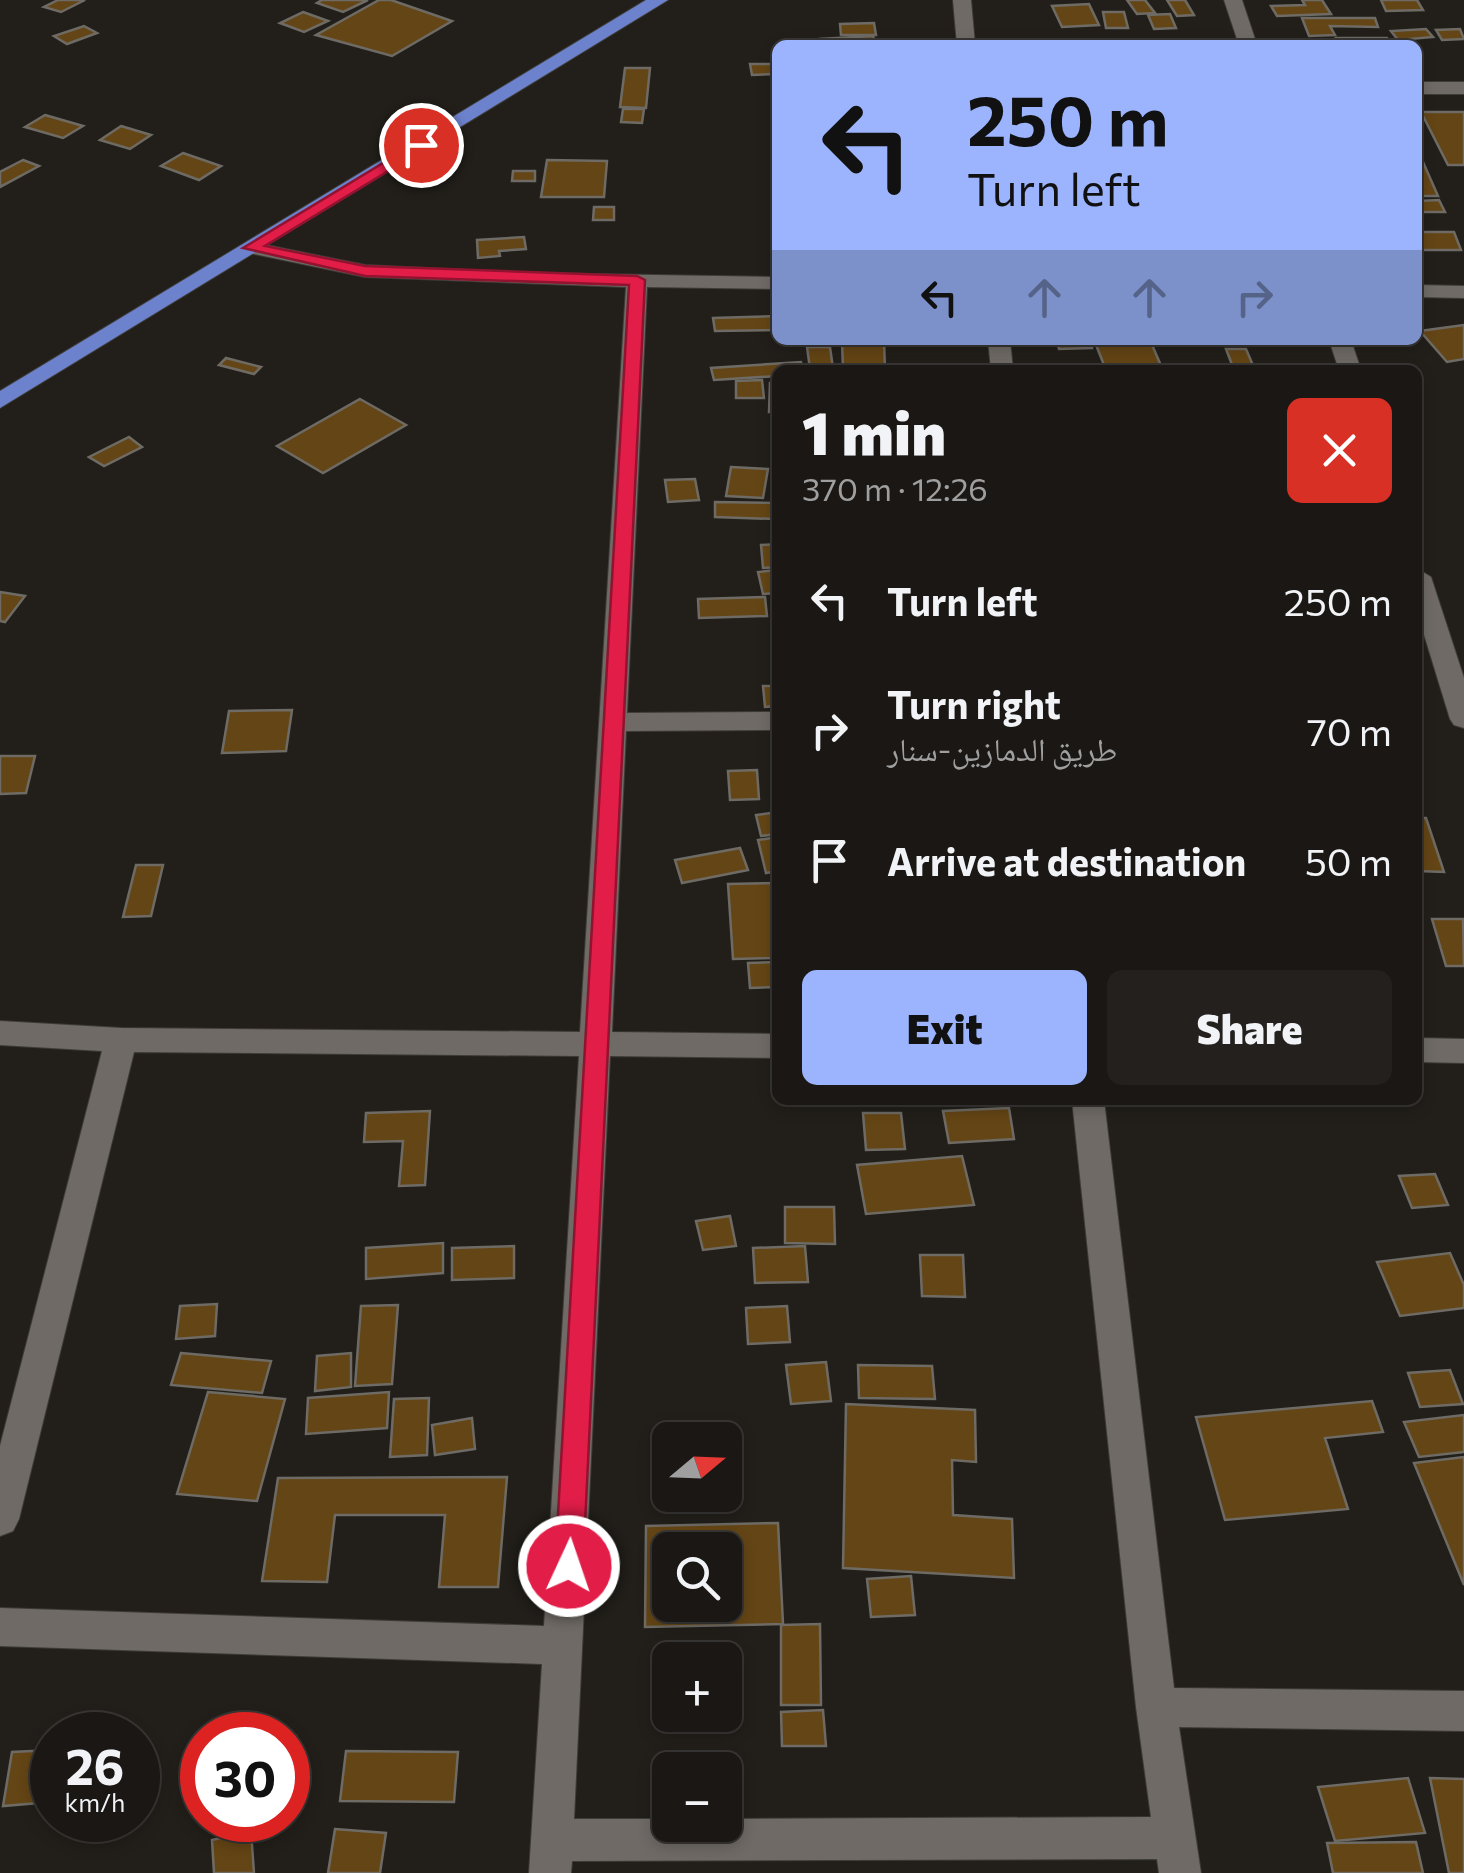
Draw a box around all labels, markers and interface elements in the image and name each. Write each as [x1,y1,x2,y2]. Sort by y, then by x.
text: 250 m [967,75,1169,160]
icon: left [802,80,932,210]
pin [379,103,464,188]
icon: arrive [394,118,449,173]
text: Turn left [967,160,1141,215]
icon: left [912,270,967,325]
icon: ahead [1017,270,1072,325]
icon: ahead [1122,270,1177,325]
icon: right [1227,270,1282,325]
text: 1 min [802,394,946,467]
button: close [1287,398,1392,503]
text: 370 m · 12:26 [802,468,988,508]
icon: left [802,573,857,628]
text: Turn left [887,577,1038,624]
text: 250 m [1284,577,1392,624]
text: Turn right [887,680,1061,727]
icon: right [802,703,857,758]
text: 70 m [1307,707,1392,754]
text: طريق الدمازين-سنار [887,728,1117,768]
icon: arrive [802,833,857,888]
text: Arrive at destination [887,837,1246,884]
text: 50 m [1305,837,1392,884]
button: Exit [802,970,1087,1085]
button: Share [1107,970,1392,1085]
north arrow [652,1422,742,1512]
map controls [652,1422,742,1842]
position arrow [517,1514,621,1618]
button: search [652,1532,742,1622]
button: + [652,1642,742,1732]
speed limit sign: 30 [180,1712,310,1842]
text: 26 [65,1734,124,1795]
button: − [652,1752,742,1842]
text: km/h [65,1787,125,1817]

